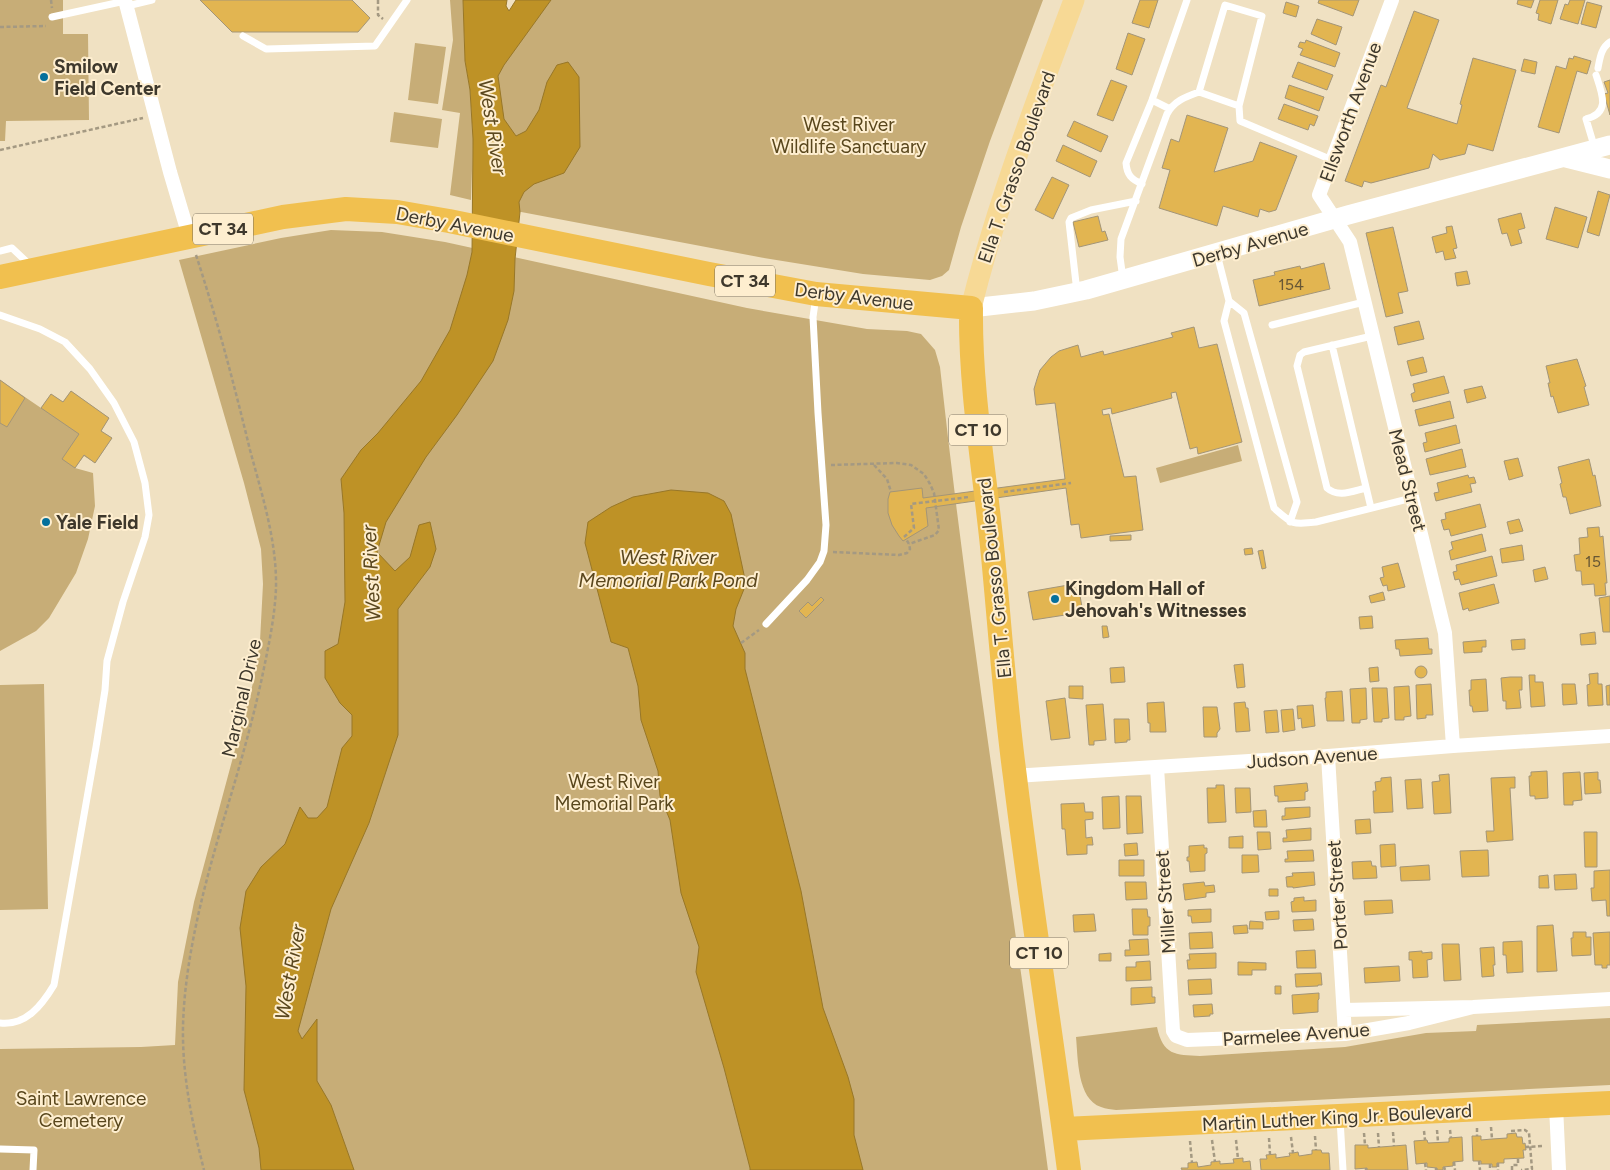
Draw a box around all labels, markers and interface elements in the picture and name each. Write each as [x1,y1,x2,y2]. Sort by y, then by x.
street label: Ellsworth Avenue [1314,39,1386,185]
place label: Smilow Field Center [54,55,161,100]
street label: Ella T. Grasso Boulevard [973,68,1060,266]
marker: Smilow Field Center [38,71,50,83]
water label: West River [474,77,513,178]
park label: West River Wildlife Sanctuary [772,113,926,158]
street label: Derby Avenue [394,202,516,247]
road number: CT 34 [193,213,253,244]
street label: Derby Avenue [1189,217,1311,272]
road number: CT 34 [715,266,775,296]
house number: 154 [1278,275,1304,294]
street label: Derby Avenue [793,278,915,315]
road number: CT 10 [949,414,1007,446]
street label: Mead Street [1384,426,1431,534]
street label: Ella T. Grasso Boulevard [973,477,1016,679]
place label: Yale Field [56,511,139,534]
marker: Yale Field [40,516,52,528]
water label: West River [356,523,386,622]
water label: West River Memorial Park Pond [578,545,758,592]
house number: 15 [1585,552,1601,571]
place label: Kingdom Hall of Jehovah's Witnesses [1065,577,1247,622]
marker: Kingdom Hall of Jehovah's Witnesses [1049,593,1061,605]
street label: Marginal Drive [217,637,266,760]
street label: Judson Avenue [1246,741,1378,774]
park label: West River Memorial Park [554,770,674,815]
street label: Porter Street [1322,839,1353,951]
street label: Miller Street [1150,850,1181,954]
water label: West River [270,921,310,1022]
road number: CT 10 [1010,938,1068,968]
street label: Parmelee Avenue [1222,1018,1370,1051]
park label: Saint Lawrence Cemetery [16,1087,146,1132]
street label: Martin Luther King Jr. Boulevard [1201,1099,1473,1136]

